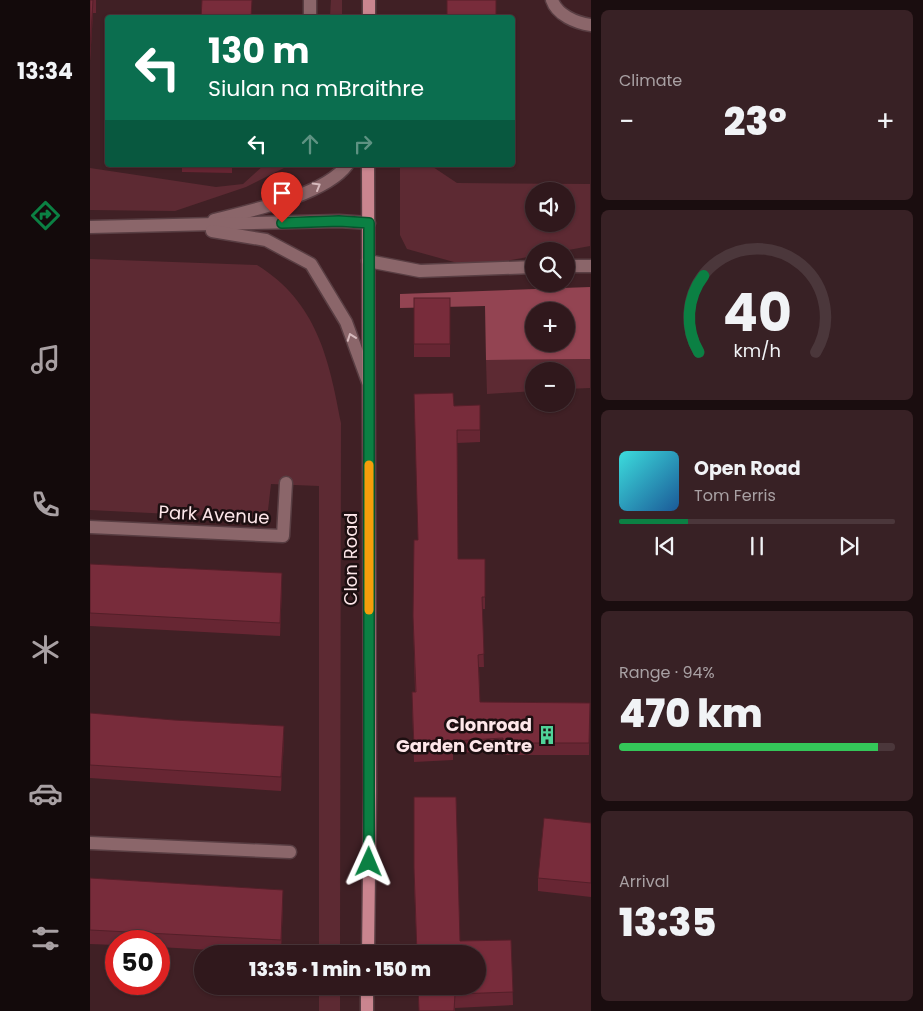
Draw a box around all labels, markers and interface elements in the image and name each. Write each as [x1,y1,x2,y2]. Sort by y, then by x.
text: 130 m [208,26,310,75]
icon: left [125,35,190,100]
text: 13:34 [17,56,73,87]
text: Climate [619,69,682,92]
text: Siulan na mBraithre [208,73,424,104]
text: 23° [724,95,787,148]
text: − [619,102,634,141]
text: + [876,102,895,141]
icon: left [243,130,271,158]
icon: ahead [296,130,324,158]
icon: right [349,130,377,158]
pin [261,172,303,223]
icon: arrive [268,179,296,207]
map controls [525,182,575,412]
button: sound [525,182,575,232]
one-way arrow [312,183,321,193]
icon: directions [28,198,63,233]
button: search [525,242,575,292]
text: 40 [722,276,792,349]
button: + [525,302,575,352]
one-way arrow [347,334,357,342]
text: km/h [733,338,781,363]
icon: music [28,342,63,377]
button: − [525,362,575,412]
text: Open Road [694,455,801,482]
text: Tom Ferris [694,484,776,507]
icon: phone [28,487,63,522]
street label: Park Avenue [158,499,270,530]
street label: Clon Road [338,513,363,605]
icon: previous [651,532,679,560]
icon: pause [743,532,771,560]
icon: next [835,532,863,560]
icon: climate [28,632,63,667]
text: Range · 94% [619,661,715,684]
text: 470 km [619,687,763,740]
place label: Clonroad Garden Centre [396,712,532,758]
building icon: Clonroad Garden Centre [536,724,558,746]
icon: car [28,776,63,811]
position arrow [342,835,394,887]
text: Arrival [619,870,669,893]
text: 13:35 [619,896,716,949]
icon: filters [28,921,63,956]
speed limit sign: 50 [105,930,170,995]
text: 13:35 · 1 min · 150 m [249,956,431,983]

